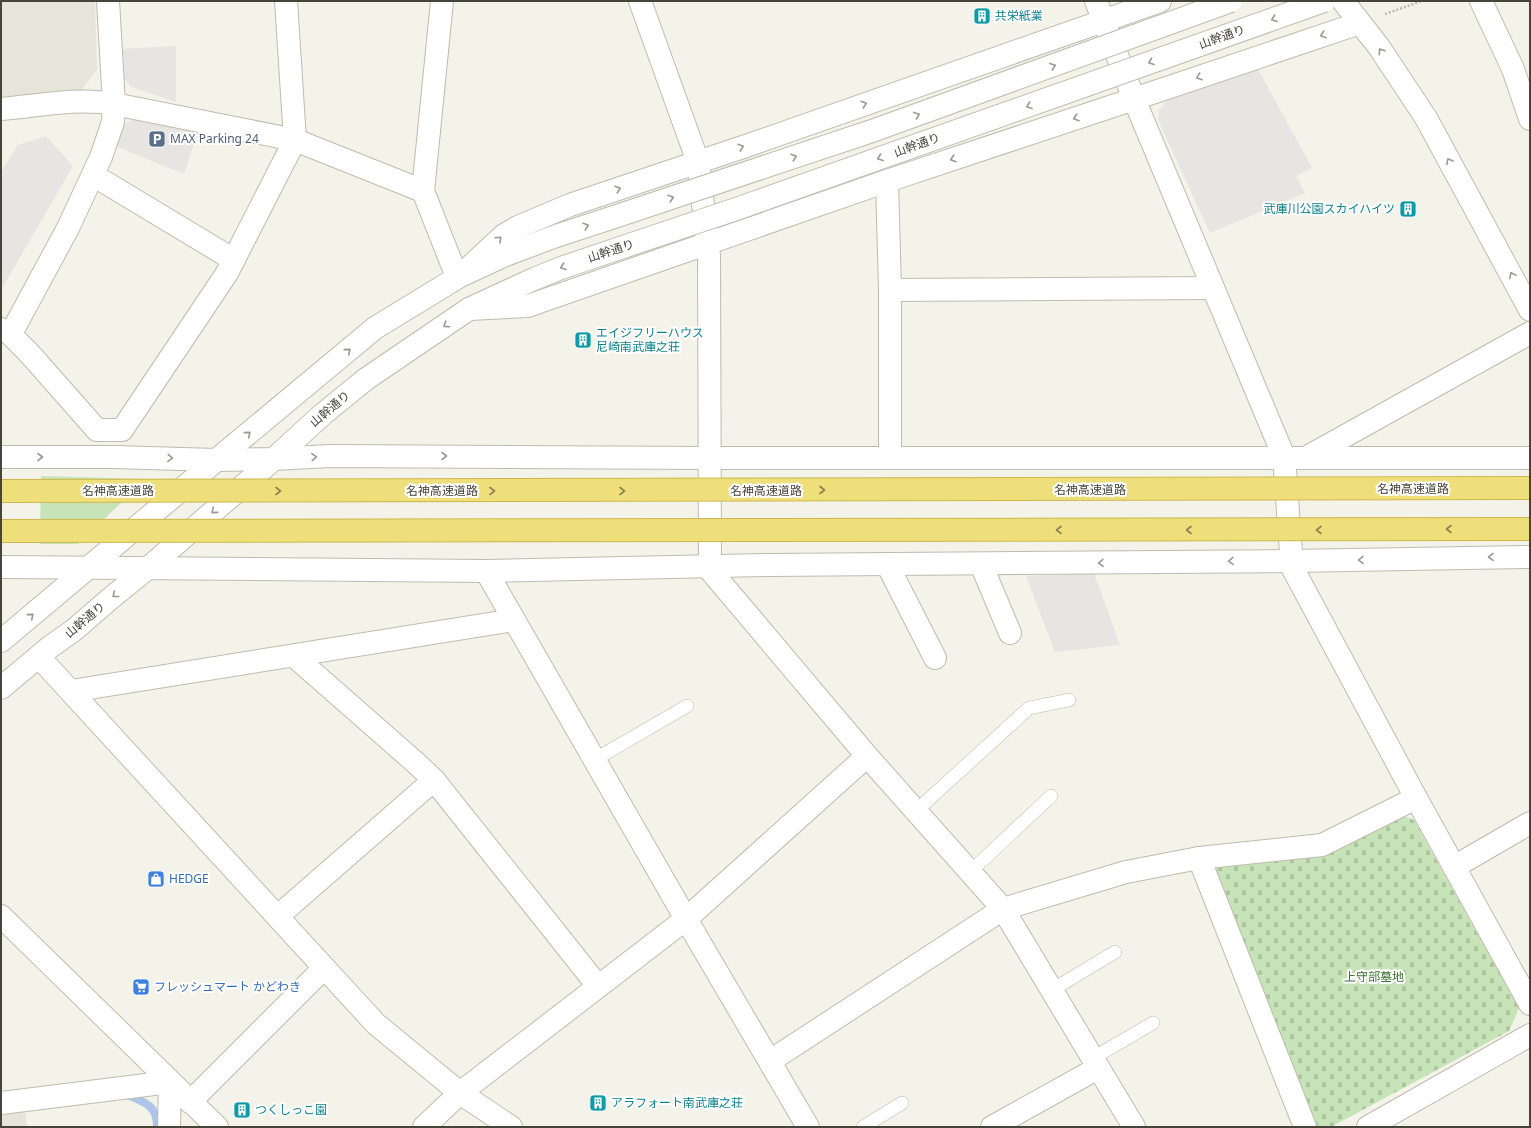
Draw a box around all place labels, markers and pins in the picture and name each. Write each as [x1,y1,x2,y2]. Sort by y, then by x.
building icon: 共栄紙業 [972,6,992,26]
place label: 共栄紙業 [995,7,1043,24]
parking icon: MAX Parking 24 [147,129,167,149]
place label: MAX Parking 24 [170,130,259,147]
building icon: 武庫川公園スカイハイツ [1398,199,1418,219]
place label: 武庫川公園スカイハイツ [1263,200,1395,217]
place label: エイジフリーハウス 尼崎南武庫之荘 [596,324,704,355]
building icon: エイジフリーハウス 尼崎南武庫之荘 [573,330,593,350]
shop icon: HEDGE [146,869,166,889]
place label: HEDGE [169,870,209,887]
supermarket icon: フレッシュマート かどわき [131,977,151,997]
place label: フレッシュマート かどわき [154,978,301,995]
building icon: アラフォート南武庫之荘 [588,1093,608,1113]
place label: アラフォート南武庫之荘 [611,1094,743,1111]
building icon: つくしっこ園 [232,1100,252,1120]
place label: つくしっこ園 [255,1101,327,1118]

